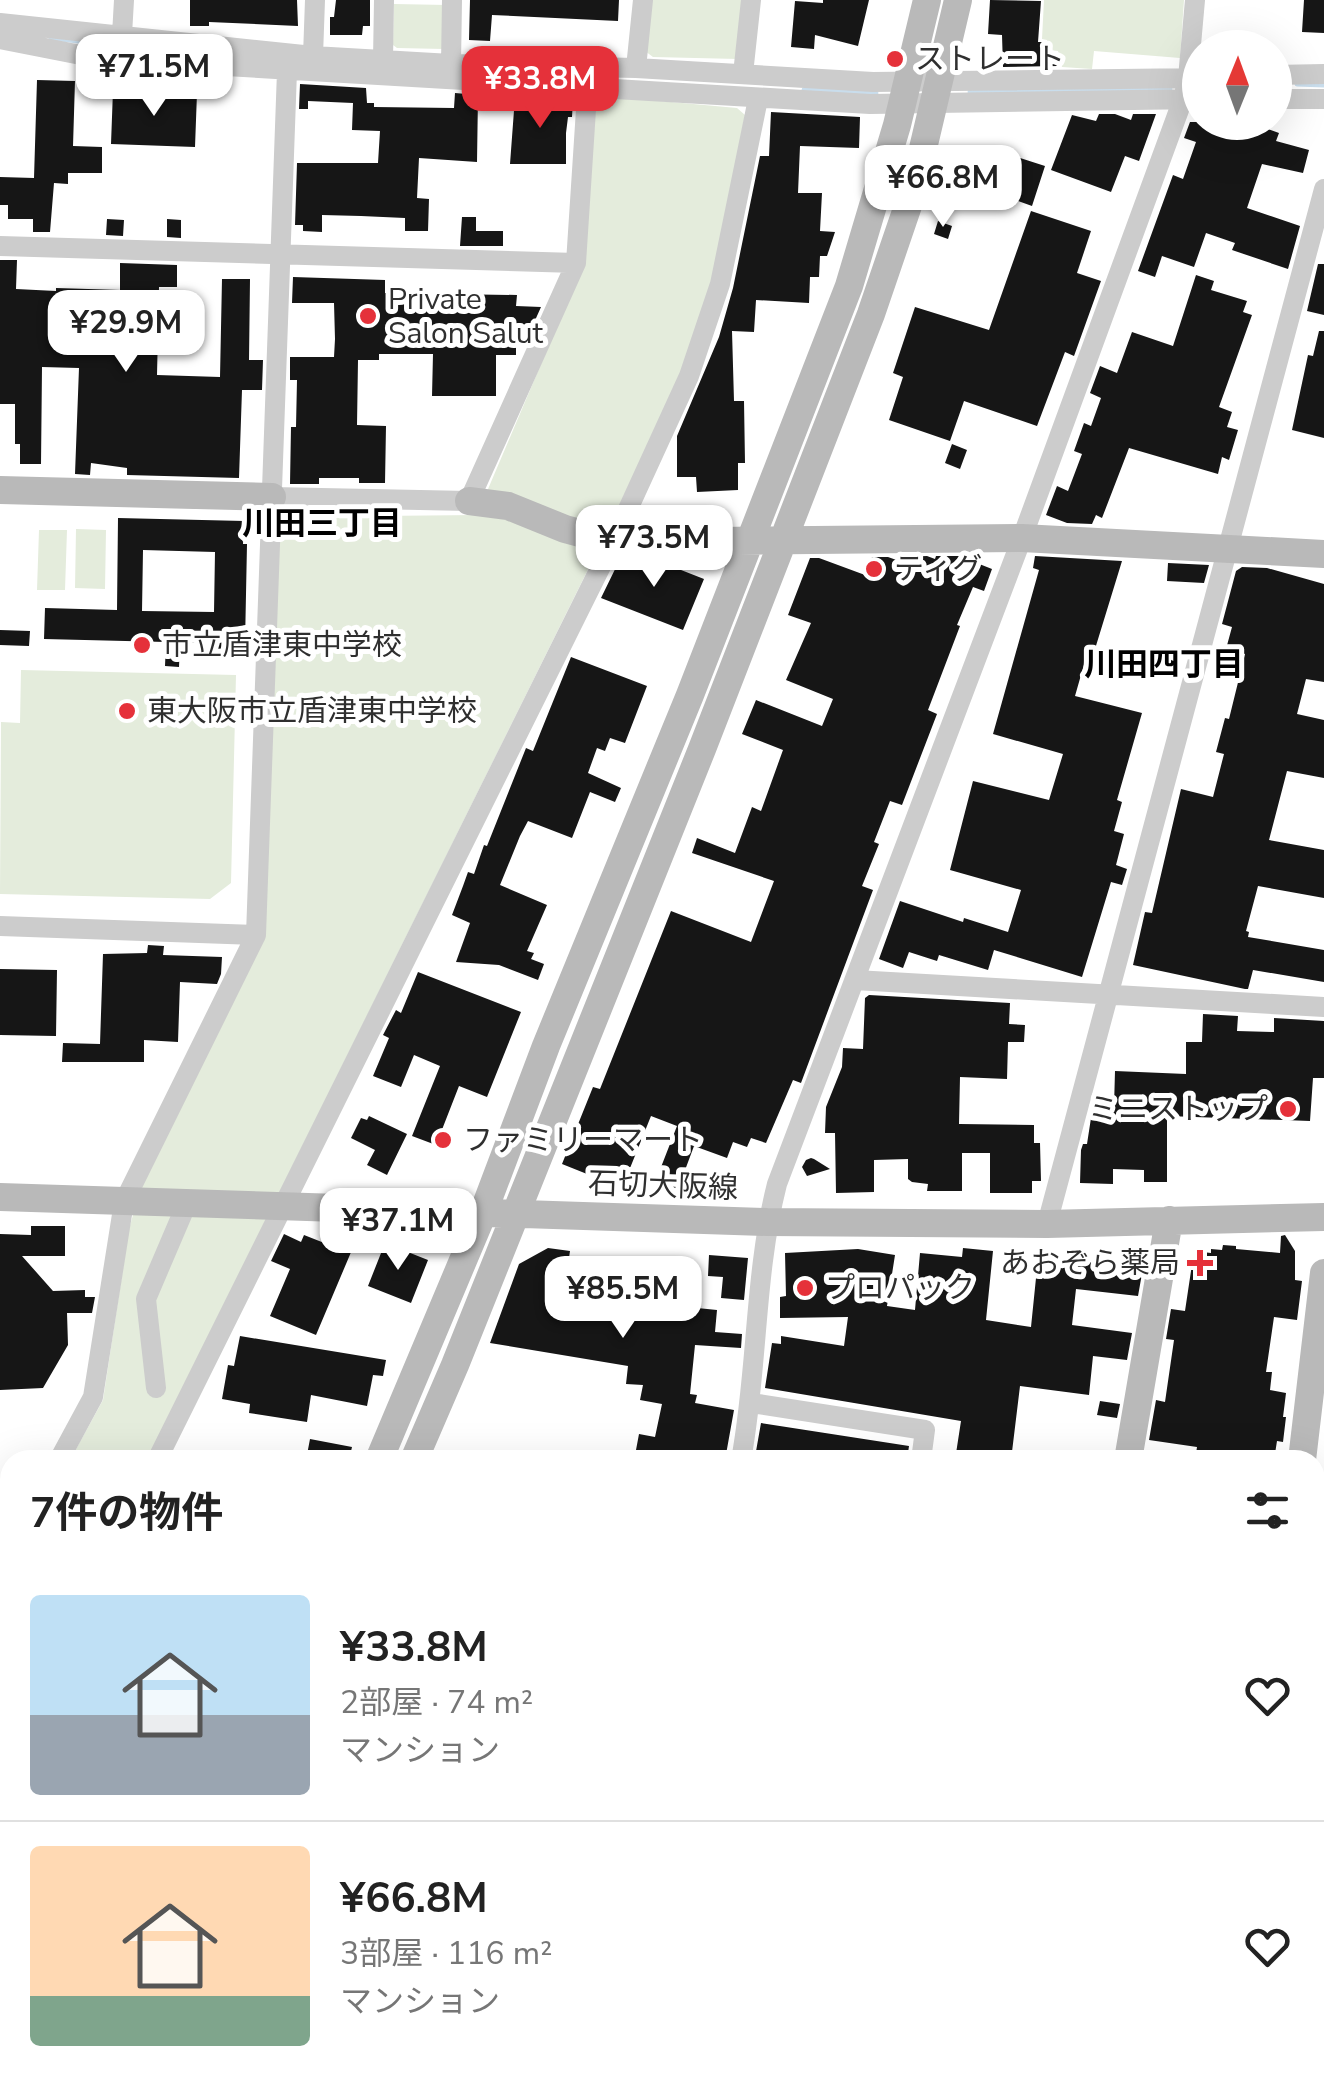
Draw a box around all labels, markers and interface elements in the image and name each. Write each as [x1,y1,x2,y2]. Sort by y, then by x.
north arrow [1182,30,1292,140]
map controls [1182,30,1292,140]
pin: ¥71.5M [73,34,235,119]
place label: ストレート [915,39,1065,80]
text: ¥71.5M [98,45,210,88]
pin: ¥33.8M [459,46,621,131]
marker: ストレート [884,48,906,70]
text: ¥33.8M [484,57,596,100]
pin: ¥66.8M [862,145,1024,230]
text: ¥66.8M [887,156,999,199]
place label: Private Salon Salut [388,279,544,354]
pin: ¥29.9M [45,290,207,375]
text: ¥29.9M [70,301,182,344]
marker: Private Salon Salut [357,305,379,327]
district label: 川田三丁目 [242,502,402,545]
pin: ¥73.5M [573,505,735,590]
text: ¥73.5M [598,516,710,559]
place label: ティグ [894,549,982,590]
marker: ティグ [863,558,885,580]
place label: 市立盾津東中学校 [162,625,402,666]
marker: 市立盾津東中学校 [131,634,153,656]
district label: 川田四丁目 [1084,643,1244,686]
place label: 東大阪市立盾津東中学校 [147,691,477,732]
marker: 東大阪市立盾津東中学校 [116,700,138,722]
place label: ミニストップ [1088,1089,1268,1130]
marker: ミニストップ [1277,1098,1299,1120]
place label: ファミリーマート [463,1120,703,1161]
marker: ファミリーマート [432,1129,454,1151]
street label: 石切大阪線 [587,1163,739,1209]
pin: ¥37.1M [317,1188,479,1273]
text: ¥37.1M [342,1199,454,1242]
place label: あおぞら薬局 [1000,1243,1180,1284]
marker: あおぞら薬局 [1189,1252,1211,1274]
pin: ¥85.5M [542,1256,704,1341]
text: ¥85.5M [567,1267,679,1310]
place label: プロパック [825,1268,975,1309]
marker: プロパック [794,1277,816,1299]
icon: filters [1240,1483,1295,1538]
text: 7件の物件 [30,1485,223,1542]
text: ¥33.8M [340,1619,488,1676]
icon: home [110,1635,230,1755]
icon: heart [1240,1668,1295,1723]
text: 2部屋 · 74 m² [340,1681,533,1724]
text: マンション [340,1729,500,1772]
text: ¥66.8M [340,1870,488,1927]
icon: home [110,1886,230,2006]
icon: heart [1240,1919,1295,1974]
text: 3部屋 · 116 m² [340,1932,552,1975]
text: マンション [340,1980,500,2023]

